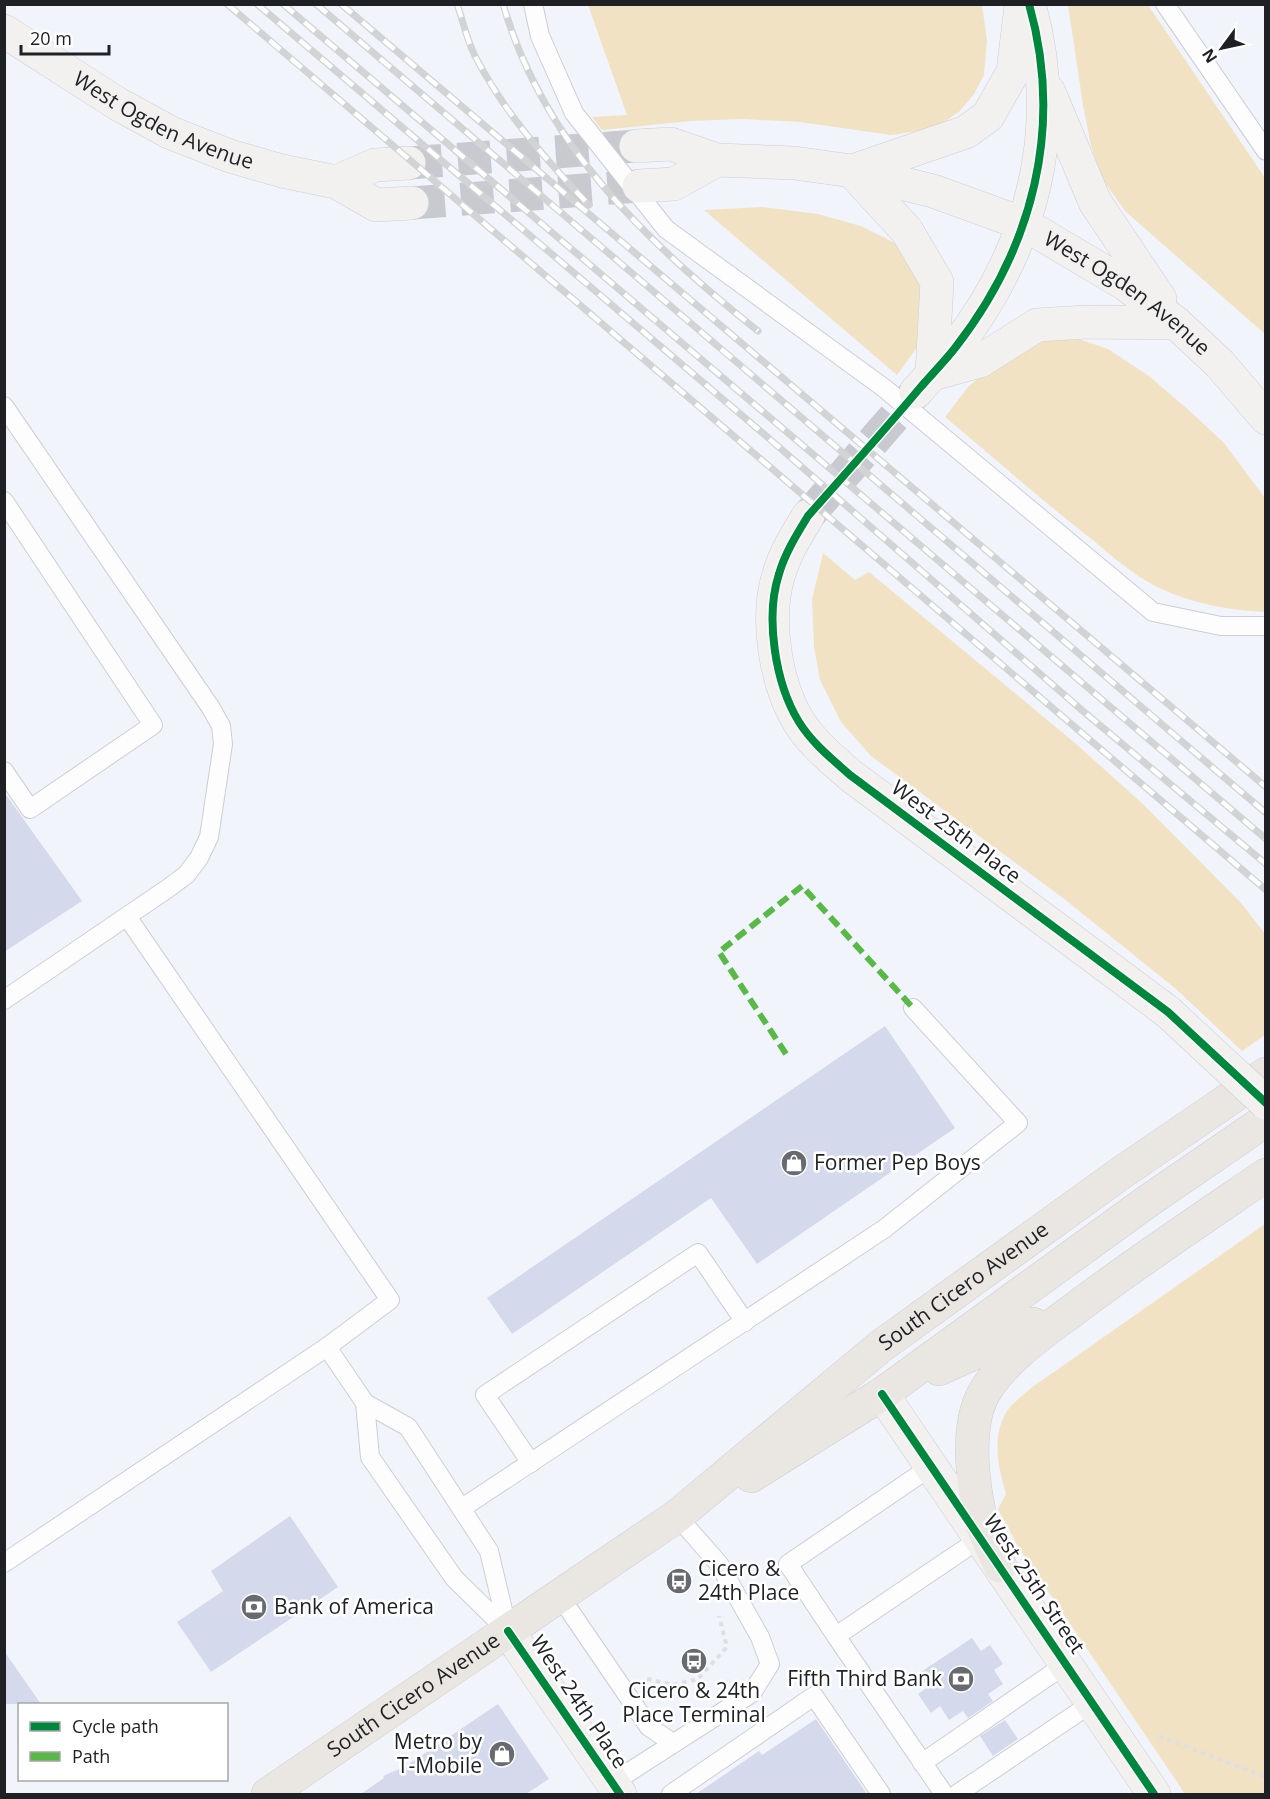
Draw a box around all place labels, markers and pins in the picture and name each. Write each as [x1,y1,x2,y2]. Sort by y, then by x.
shop icon: Former Pep Boys [779,1148,809,1178]
place label: Former Pep Boys [814,1148,981,1176]
place label: Cicero & 24th Place [698,1554,799,1606]
bus stop icon: Cicero & 24th Place [664,1566,694,1596]
bank icon: Bank of America [239,1592,269,1622]
place label: Bank of America [274,1592,434,1620]
bus stop icon: Cicero & 24th Place Terminal [679,1646,709,1676]
place label: Fifth Third Bank [787,1664,942,1692]
bank icon: Fifth Third Bank [946,1664,976,1694]
place label: Cicero & 24th Place Terminal [622,1676,766,1728]
place label: Metro by T-Mobile [394,1727,482,1779]
shop icon: Metro by T-Mobile [487,1739,517,1769]

